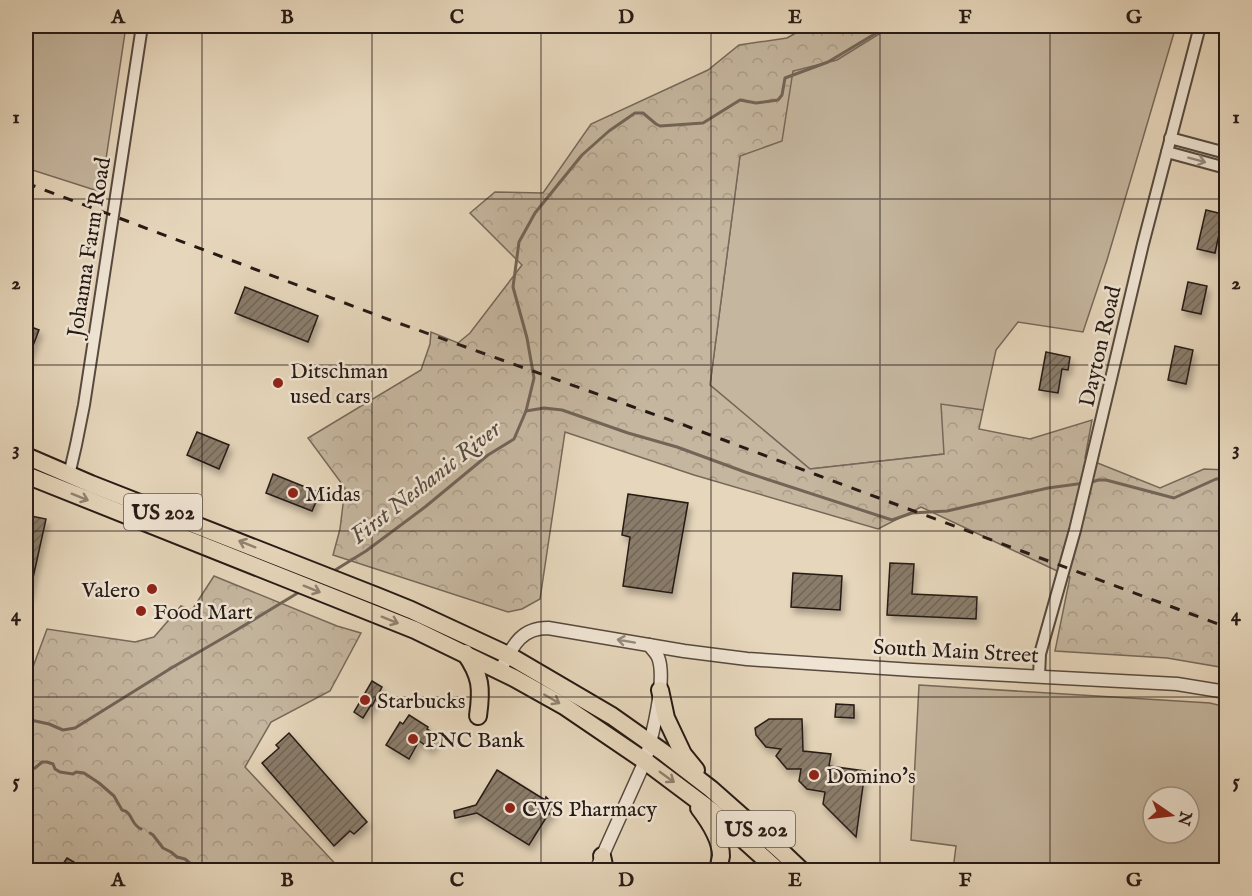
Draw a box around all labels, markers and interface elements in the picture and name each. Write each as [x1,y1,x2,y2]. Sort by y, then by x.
text: A [110,5,126,30]
text: B [280,5,294,30]
text: C [450,5,464,30]
text: D [618,5,634,30]
text: E [788,5,802,30]
text: F [959,5,972,30]
text: G [1126,5,1143,30]
text: 1 [12,105,20,130]
text: 1 [1232,105,1240,130]
street label: Johanna Farm Road [61,155,118,342]
one-way arrow [1187,155,1206,167]
text: 2 [11,271,21,296]
text: 2 [1231,271,1241,296]
street label: Dayton Road [1073,283,1129,410]
place label: Ditschman used cars [290,358,388,411]
marker: Ditschman used cars [271,376,285,390]
water label: First Neshanic River [344,413,509,552]
text: 3 [12,437,20,462]
text: 3 [1232,437,1240,462]
place label: Midas [305,481,360,509]
marker: Midas [286,486,300,500]
one-way arrow [70,492,89,503]
road number: US 202 [124,494,202,530]
one-way arrow [238,538,257,549]
place label: Valero [81,577,140,605]
marker: Valero [145,582,159,596]
one-way arrow [303,584,321,595]
place label: Food Mart [153,599,253,627]
text: 4 [11,603,22,628]
text: 4 [1231,603,1242,628]
marker: Food Mart [134,604,148,618]
one-way arrow [380,615,399,626]
street label: South Main Street [872,634,1040,670]
one-way arrow [617,635,637,646]
place label: Starbucks [377,688,465,716]
marker: Starbucks [358,693,372,707]
one-way arrow [543,693,560,705]
place label: PNC Bank [425,727,525,755]
marker: PNC Bank [406,732,420,746]
place label: Domino's [826,763,916,791]
marker: Domino's [807,768,821,782]
text: 5 [12,769,20,794]
text: 5 [1232,769,1240,794]
one-way arrow [658,771,674,783]
north arrow [1141,785,1201,845]
place label: CVS Pharmacy [522,796,657,824]
marker: CVS Pharmacy [503,801,517,815]
text: N [1172,808,1195,827]
road number: US 202 [717,811,795,847]
text: A [110,868,126,893]
text: B [280,868,294,893]
text: C [450,868,464,893]
text: D [618,868,634,893]
text: E [788,868,802,893]
text: F [959,868,972,893]
text: G [1126,868,1143,893]

